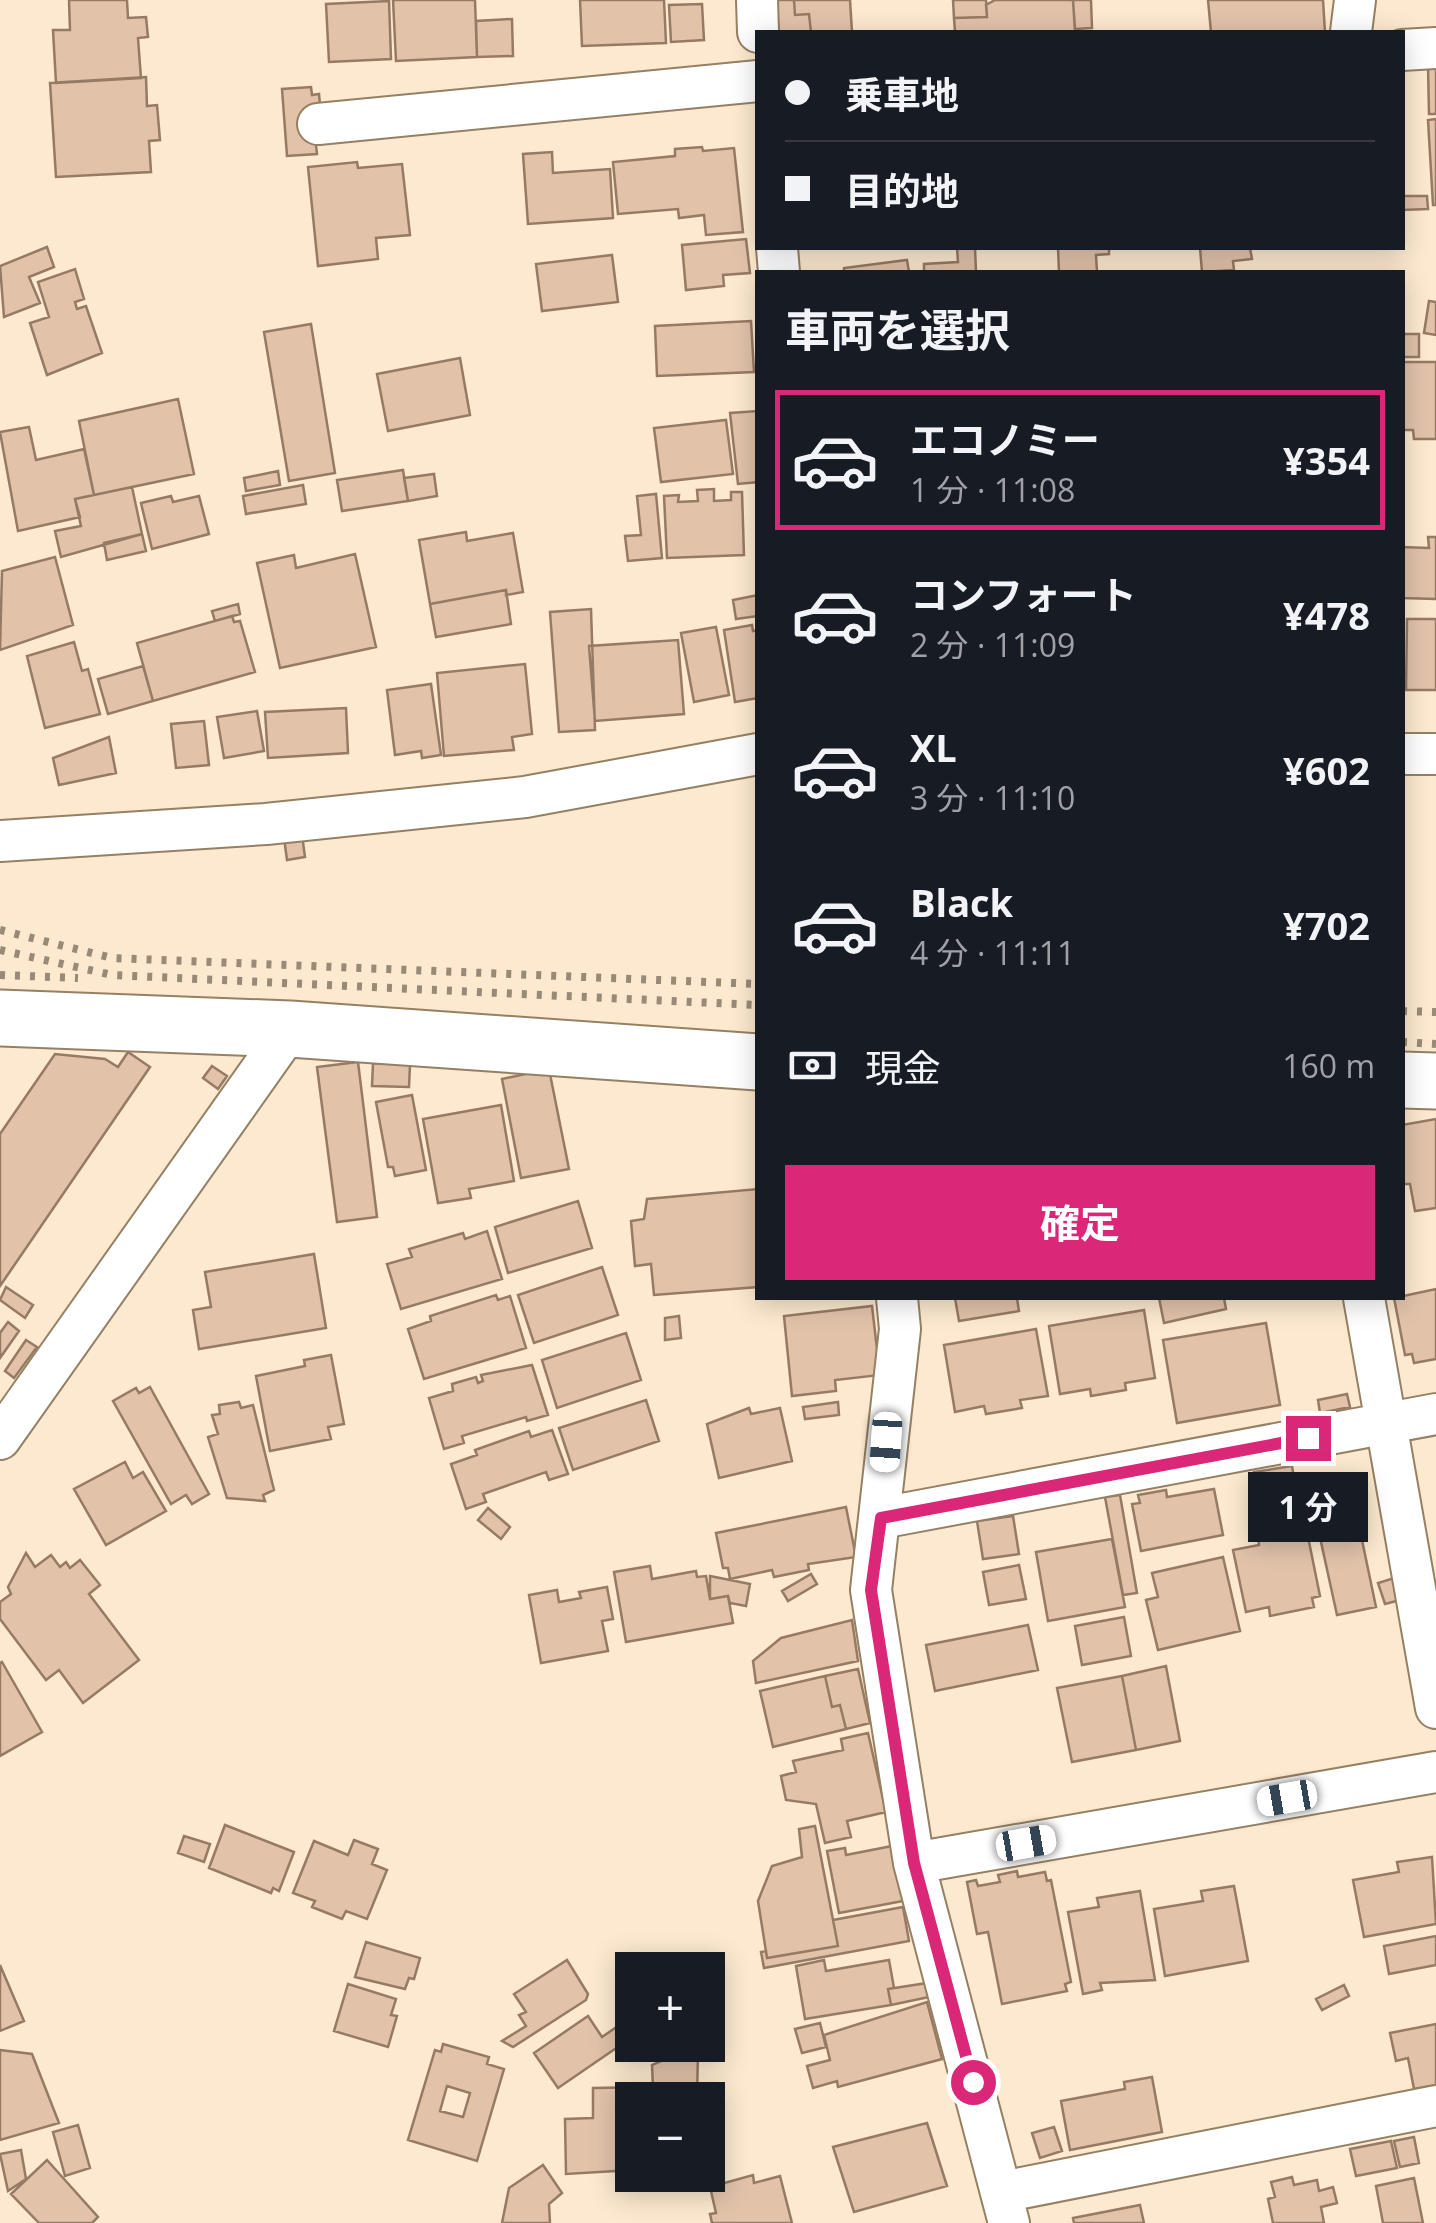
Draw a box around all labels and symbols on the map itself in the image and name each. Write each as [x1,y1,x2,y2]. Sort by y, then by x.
car [869,1411,903,1473]
route end [1286,1416,1331,1461]
callout: 1 分 [1248,1473,1368,1543]
car [1255,1778,1319,1818]
car [994,1823,1058,1863]
route start [951,2060,996,2105]

